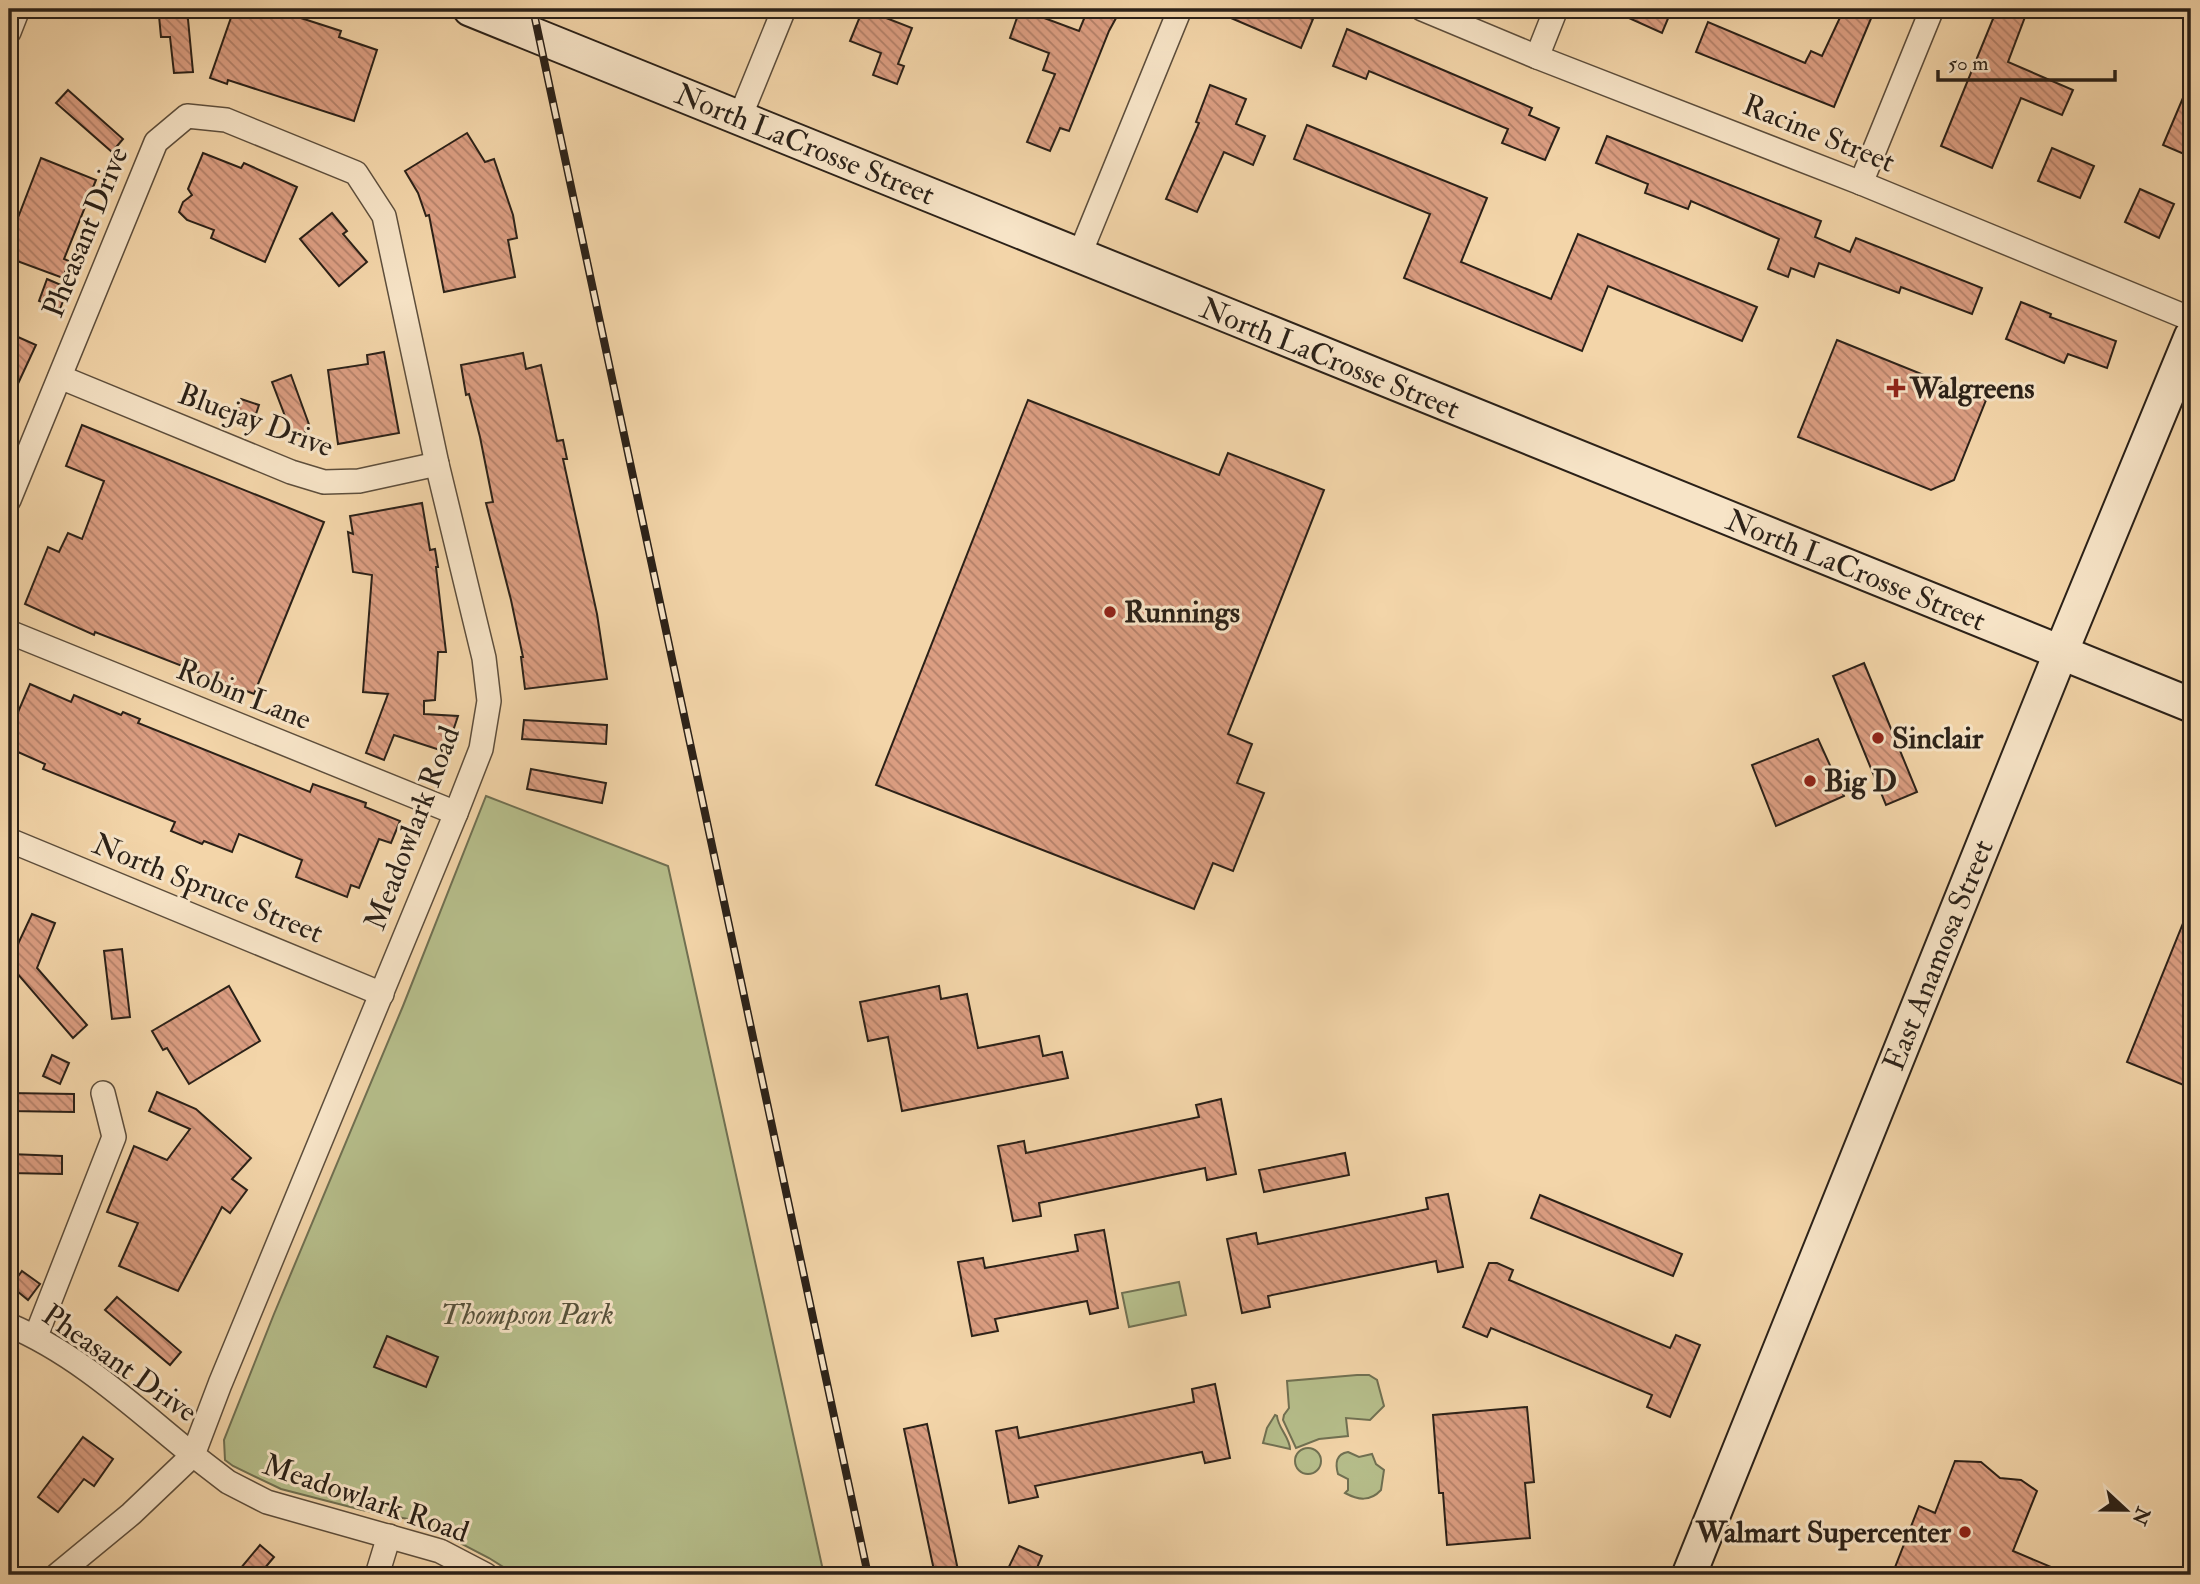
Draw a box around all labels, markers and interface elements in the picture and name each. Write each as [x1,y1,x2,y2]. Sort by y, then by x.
scale bar [1938,38,2114,82]
text: 50 m [1948,50,1989,77]
street label: North LaCrosse Street [670,76,940,214]
street label: Racine Street [1737,86,1900,181]
street label: Pheasant Drive [34,141,136,323]
street label: North LaCrosse Street [1195,290,1465,428]
place label: Walgreens [1909,370,2035,407]
street label: Bluejay Drive [173,375,338,466]
marker: Walgreens [1888,380,1904,396]
street label: North LaCrosse Street [1721,502,1991,640]
place label: Runnings [1124,594,1240,631]
marker: Runnings [1102,604,1118,620]
street label: Robin Lane [171,651,317,738]
place label: Sinclair [1892,720,1984,757]
street label: Meadowlark Road [357,721,468,935]
marker: Sinclair [1870,730,1886,746]
place label: Big D [1824,763,1897,800]
marker: Big D [1802,773,1818,789]
street label: North Spruce Street [87,825,329,952]
street label: East Anamosa Street [1875,834,2002,1076]
street label: Pheasant Drive [35,1296,204,1430]
park label: Thompson Park [440,1296,614,1333]
street label: Meadowlark Road [258,1446,474,1551]
north arrow [2092,1476,2162,1546]
text: N [2126,1503,2156,1529]
place label: Walmart Supercenter [1695,1514,1952,1551]
marker: Walmart Supercenter [1957,1524,1973,1540]

